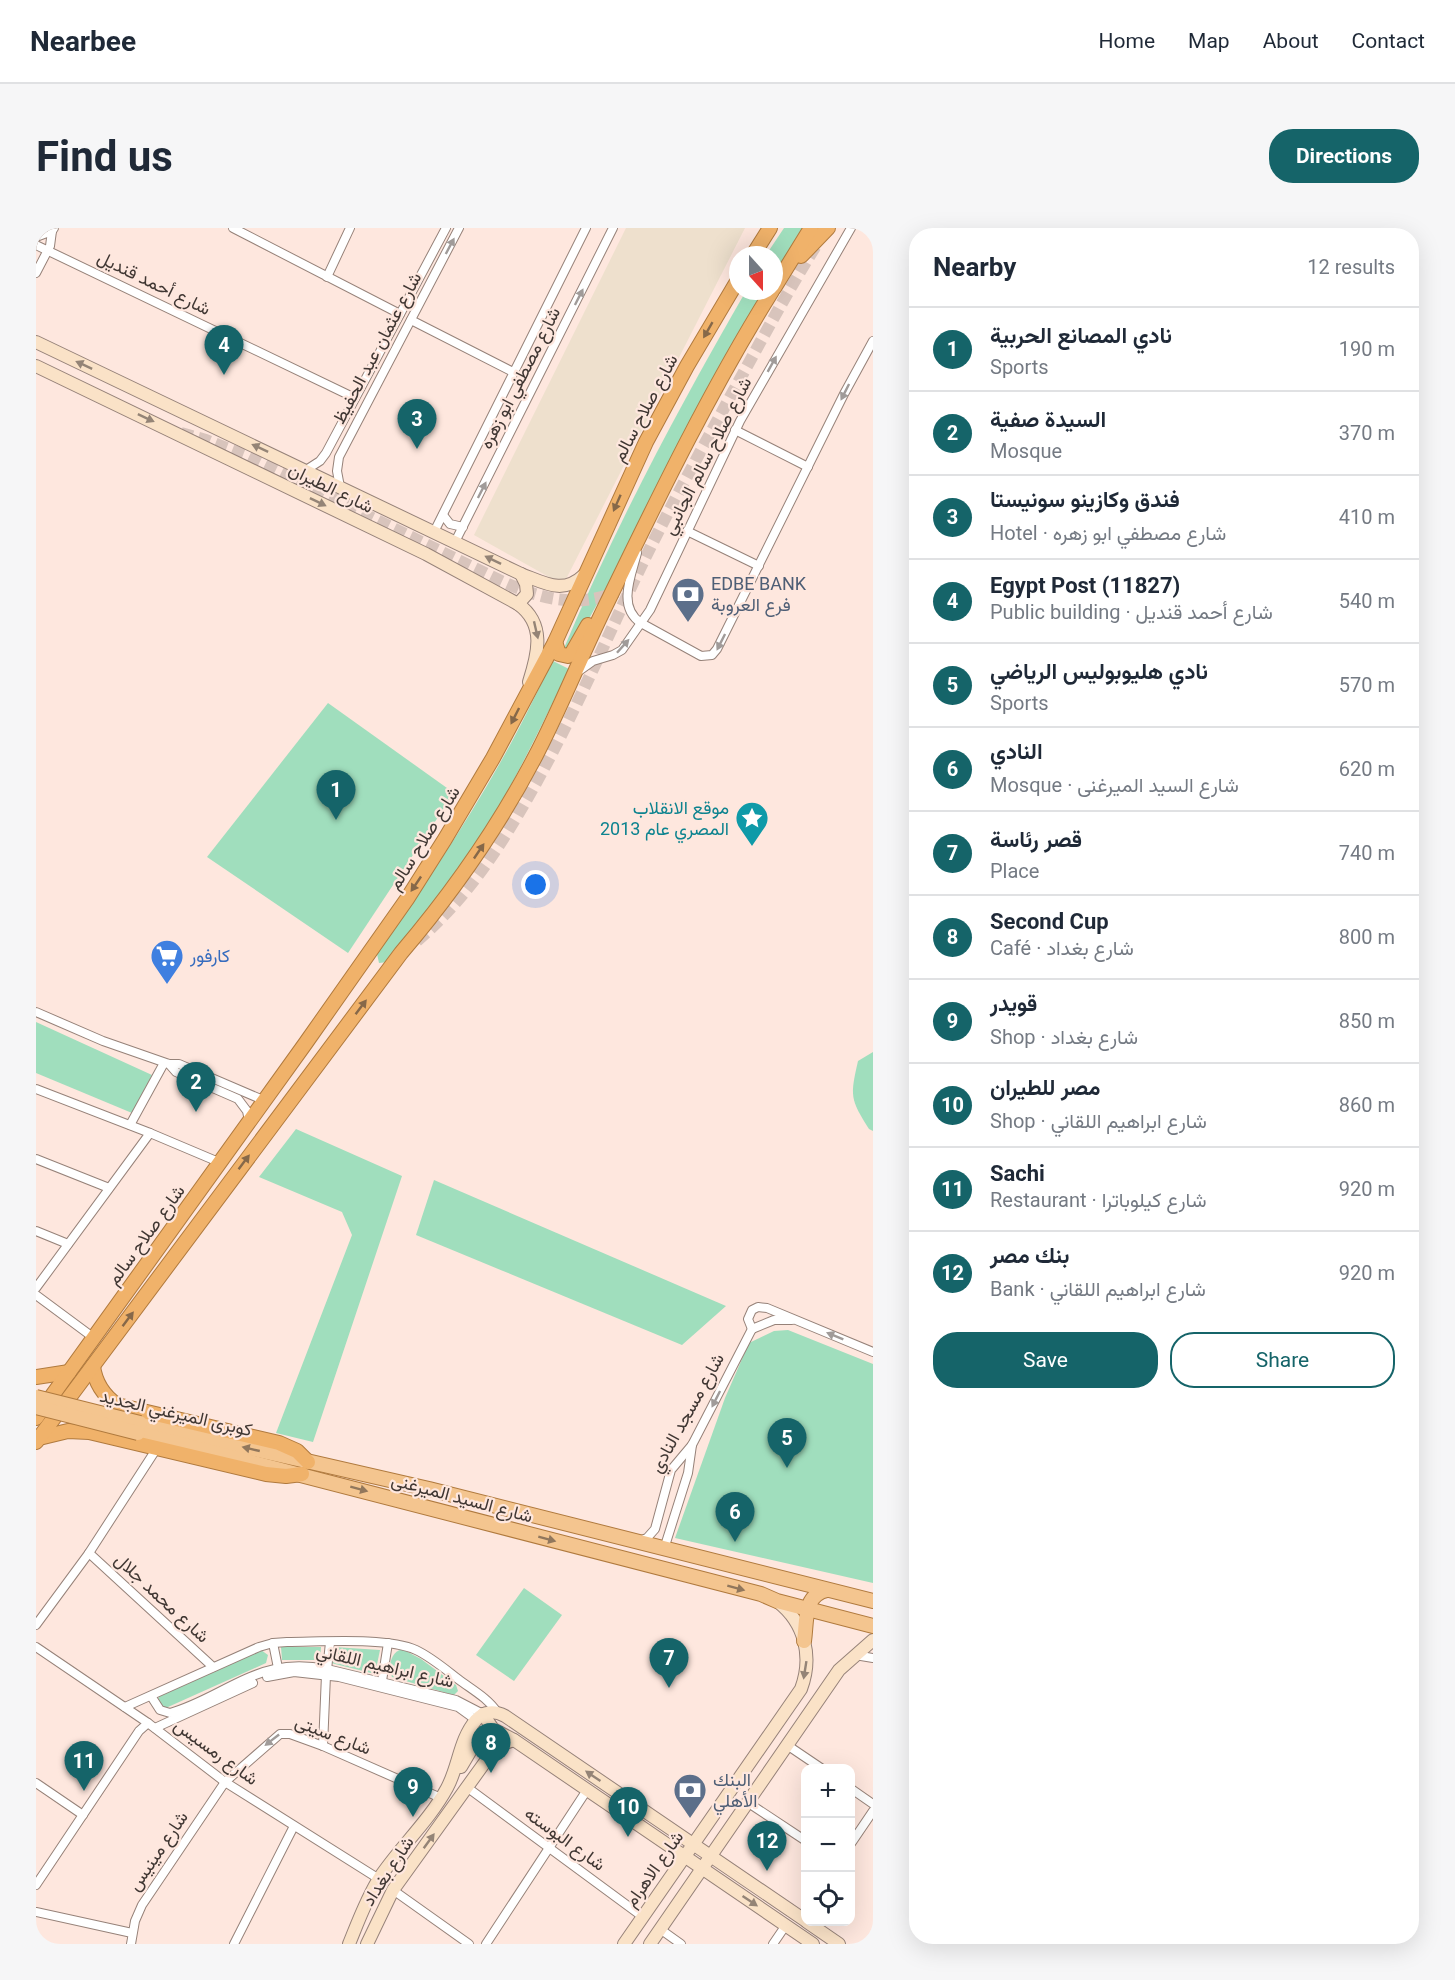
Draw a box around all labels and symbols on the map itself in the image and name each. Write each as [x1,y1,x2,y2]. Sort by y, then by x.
one-way arrow [445,238,455,255]
street label: شارع أحمد قنديل [93,246,214,321]
north arrow [729,246,783,300]
street label: شارع عثمان عبد الحفيظ [328,268,427,428]
one-way arrow [574,288,583,305]
street label: شارع مصطفي ابو زهره [475,303,569,454]
one-way arrow [703,322,713,339]
pin: 4 [204,326,243,375]
street label: شارع صلاح سالم [607,350,683,466]
one-way arrow [767,355,777,372]
one-way arrow [76,360,93,369]
street label: شارع صلاح سالم الجانبي [658,373,760,540]
one-way arrow [840,384,850,401]
pin: 3 [398,400,436,449]
one-way arrow [137,414,154,423]
one-way arrow [252,444,269,453]
street label: شارع الطيران [285,458,377,519]
one-way arrow [477,481,486,498]
one-way arrow [613,494,622,511]
one-way arrow [309,497,326,506]
one-way arrow [484,556,501,565]
place label: EDBE BANK فرع العروبة [711,573,807,617]
bank icon: EDBE BANK فرع العروبة [670,576,706,623]
one-way arrow [531,621,541,639]
one-way arrow [716,633,726,651]
one-way arrow [616,639,630,654]
one-way arrow [510,708,520,725]
pin: 1 [316,770,356,820]
street label: شارع صلاح سالم [383,782,466,895]
place label: موقع الانقلاب المصري عام 2013 [600,797,729,844]
place icon: موقع الانقلاب المصري عام 2013 [734,800,770,847]
one-way arrow [473,843,484,859]
your location [521,870,550,899]
one-way arrow [411,876,422,893]
supermarket icon: كارفور [149,938,185,985]
place label: كارفور [189,945,230,967]
one-way arrow [355,999,367,1014]
pin: 2 [176,1062,216,1112]
one-way arrow [238,1155,250,1170]
street label: شارع صلاح سالم [102,1181,191,1290]
one-way arrow [121,1311,133,1326]
one-way arrow [826,1331,844,1340]
street label: شارع مسجد النادي [645,1349,732,1479]
street label: كوبرى الميرغني الجديد [97,1385,254,1445]
one-way arrow [711,1391,721,1408]
pin: 5 [768,1418,807,1468]
one-way arrow [242,1444,261,1453]
street label: شارع السيد الميرغنى [389,1469,535,1528]
one-way arrow [350,1485,368,1494]
pin: 6 [716,1492,754,1542]
one-way arrow [538,1534,556,1544]
street label: شارع محمد جلال [109,1549,214,1648]
one-way arrow [727,1583,745,1593]
pin: 7 [650,1638,688,1688]
street label: شارع ابراهيم اللقاني [313,1639,456,1696]
one-way arrow [800,1661,809,1680]
street label: شارع سيتى [292,1710,374,1760]
street label: شارع رمسيس [169,1714,263,1791]
pin: 8 [472,1724,510,1773]
one-way arrow [265,1734,281,1746]
pin: 11 [64,1742,104,1791]
pin: 9 [394,1768,433,1817]
place label: البنك الأهلي [713,1769,757,1816]
one-way arrow [586,1770,602,1782]
bank icon: البنك الأهلي [672,1772,708,1819]
pin: 10 [608,1788,648,1837]
street label: شارع البوسته [520,1802,610,1877]
street label: شارع مينيس [123,1807,194,1896]
pin: 12 [748,1822,786,1871]
street label: شارع الاهرام [620,1827,689,1912]
street label: شارع بغداد [357,1832,419,1911]
one-way arrow [423,1833,435,1848]
one-way arrow [742,1895,758,1907]

